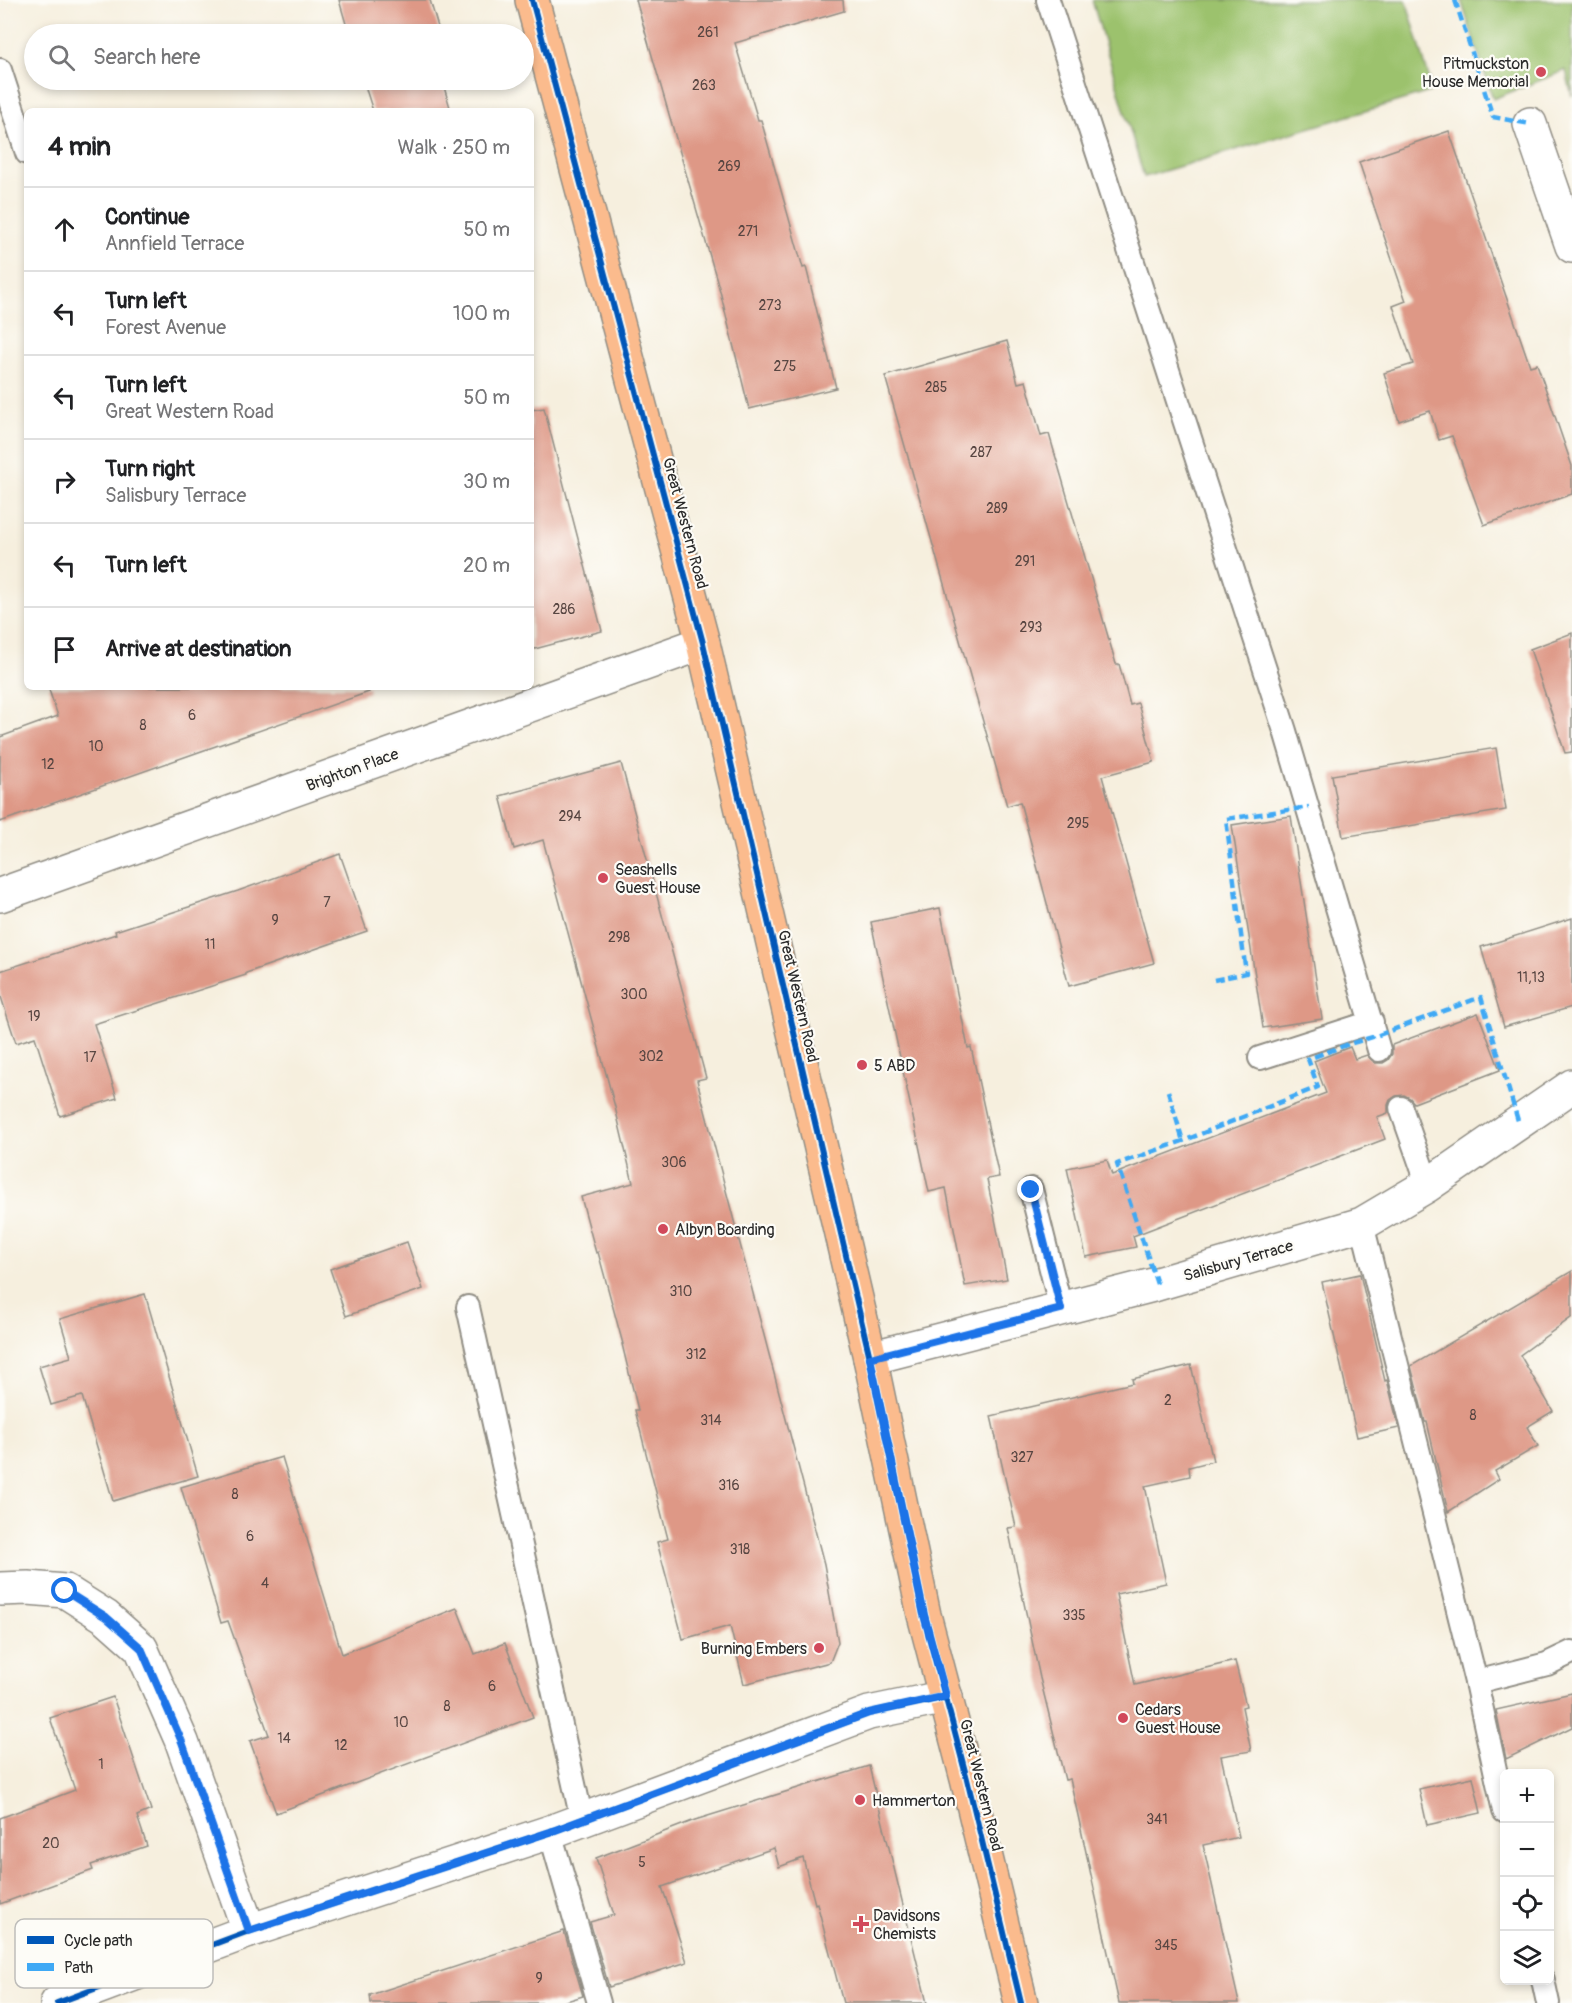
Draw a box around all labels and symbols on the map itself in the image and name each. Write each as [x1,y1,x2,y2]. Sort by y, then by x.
house number: 261 [697,24,719,41]
place label: Pitmuckston House Memorial [1422,54,1529,92]
marker: Pitmuckston House Memorial [1534,65,1548,79]
house number: 263 [692,77,716,94]
house number: 269 [717,158,741,175]
house number: 271 [738,223,758,240]
house number: 273 [758,297,782,314]
house number: 275 [774,358,796,375]
house number: 285 [925,379,947,396]
house number: 287 [970,444,993,461]
street label: Great Western Road [658,455,712,591]
house number: 289 [986,500,1008,517]
house number: 291 [1015,553,1035,570]
house number: 286 [552,601,576,618]
house number: 293 [1020,619,1043,636]
house number: 6 [188,707,196,724]
house number: 8 [139,717,147,734]
house number: 10 [88,738,104,755]
street label: Brighton Place [303,744,401,796]
house number: 12 [41,756,55,773]
house number: 294 [558,808,582,825]
house number: 295 [1067,815,1089,832]
place label: Seashells Guest House [615,860,701,898]
marker: Seashells Guest House [596,871,610,885]
house number: 7 [323,894,331,911]
house number: 9 [271,912,279,929]
street label: Great Western Road [773,928,823,1064]
house number: 298 [608,929,630,946]
house number: 11 [205,936,215,953]
house number: 11,13 [1517,969,1545,986]
house number: 300 [621,986,647,1003]
house number: 19 [28,1008,40,1025]
house number: 302 [638,1048,664,1065]
house number: 17 [84,1049,97,1066]
place label: 5 ABD [874,1056,915,1076]
marker: 5 ABD [855,1058,869,1072]
house number: 306 [661,1154,687,1171]
route end [1017,1176,1043,1202]
place label: Albyn Boarding [675,1220,775,1240]
marker: Albyn Boarding [656,1222,670,1236]
street label: Salisbury Terrace [1181,1236,1296,1286]
house number: 310 [670,1283,692,1300]
house number: 312 [685,1346,707,1363]
house number: 2 [1164,1392,1172,1409]
house number: 8 [1469,1407,1477,1424]
house number: 314 [700,1412,722,1429]
house number: 327 [1010,1449,1034,1466]
house number: 316 [718,1477,740,1494]
house number: 8 [231,1486,239,1503]
house number: 6 [246,1528,254,1545]
house number: 318 [730,1541,750,1558]
house number: 4 [261,1575,269,1592]
route start [51,1577,77,1603]
house number: 335 [1062,1607,1086,1624]
place label: Burning Embers [701,1639,807,1659]
marker: Burning Embers [812,1641,826,1655]
house number: 6 [488,1678,496,1695]
house number: 8 [443,1698,451,1715]
place label: Cedars Guest House [1135,1700,1221,1738]
marker: Cedars Guest House [1116,1711,1130,1725]
house number: 10 [393,1714,409,1731]
street label: Great Western Road [955,1717,1007,1853]
house number: 14 [277,1730,291,1747]
house number: 12 [334,1737,348,1754]
house number: 1 [98,1756,104,1773]
place label: Hammerton [872,1791,956,1811]
marker: Hammerton [853,1793,867,1807]
house number: 341 [1146,1811,1168,1828]
house number: 20 [42,1835,60,1852]
house number: 5 [638,1854,646,1871]
place label: Davidsons Chemists [873,1906,940,1944]
marker: Davidsons Chemists [854,1917,868,1931]
legend [15,1919,213,1988]
text: Cycle path [64,1931,132,1951]
house number: 345 [1154,1937,1178,1954]
text: Path [64,1958,93,1978]
house number: 9 [535,1970,543,1987]

